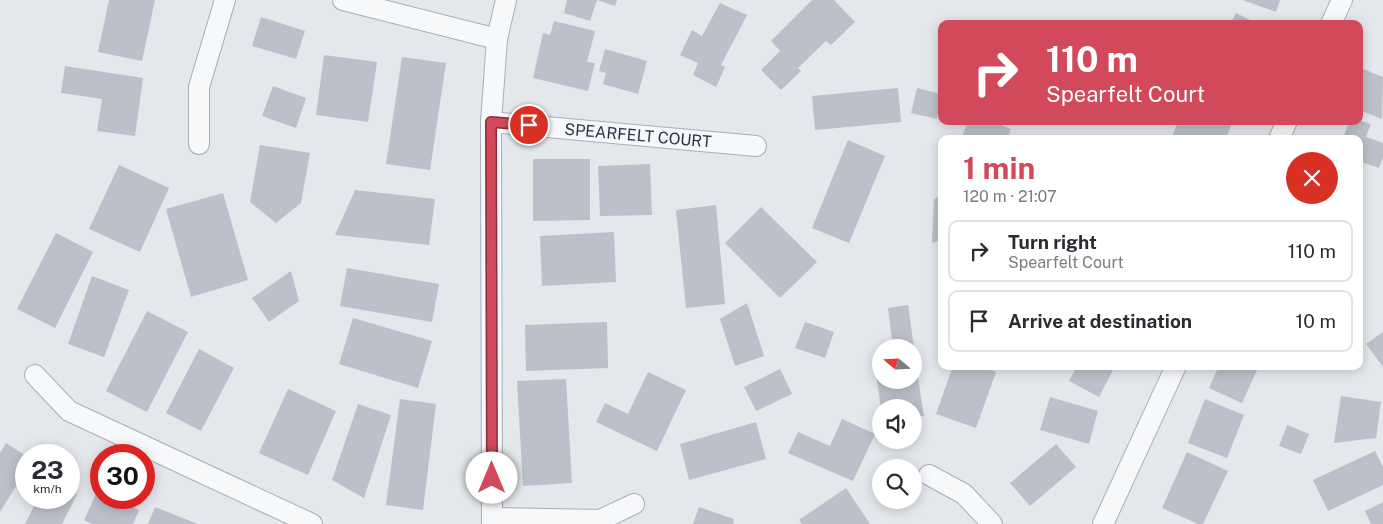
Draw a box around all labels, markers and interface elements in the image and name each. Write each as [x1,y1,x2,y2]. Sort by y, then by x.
text: 110 m [1046,39,1138,80]
icon: right [963,40,1028,105]
text: Spearfelt Court [1046,81,1205,107]
pin [508,104,550,146]
icon: arrive [515,111,543,139]
street label: SPEARFELT COURT [564,120,713,151]
text: 1 min [963,150,1035,186]
button: close [1286,152,1338,204]
text: 120 m · 21:07 [963,187,1057,206]
text: Turn right [1008,231,1097,253]
icon: right [965,237,993,265]
text: 110 m [1288,240,1336,262]
text: Spearfelt Court [1008,253,1124,272]
icon: arrive [965,307,993,335]
text: Arrive at destination [1008,310,1192,332]
text: 10 m [1296,310,1336,332]
north arrow [872,339,922,389]
map controls [872,339,922,509]
button: sound [872,399,922,449]
speed limit sign: 30 [90,444,155,509]
position arrow [465,451,517,503]
text: 23 [31,455,64,485]
button: search [872,459,922,509]
text: km/h [33,482,62,496]

